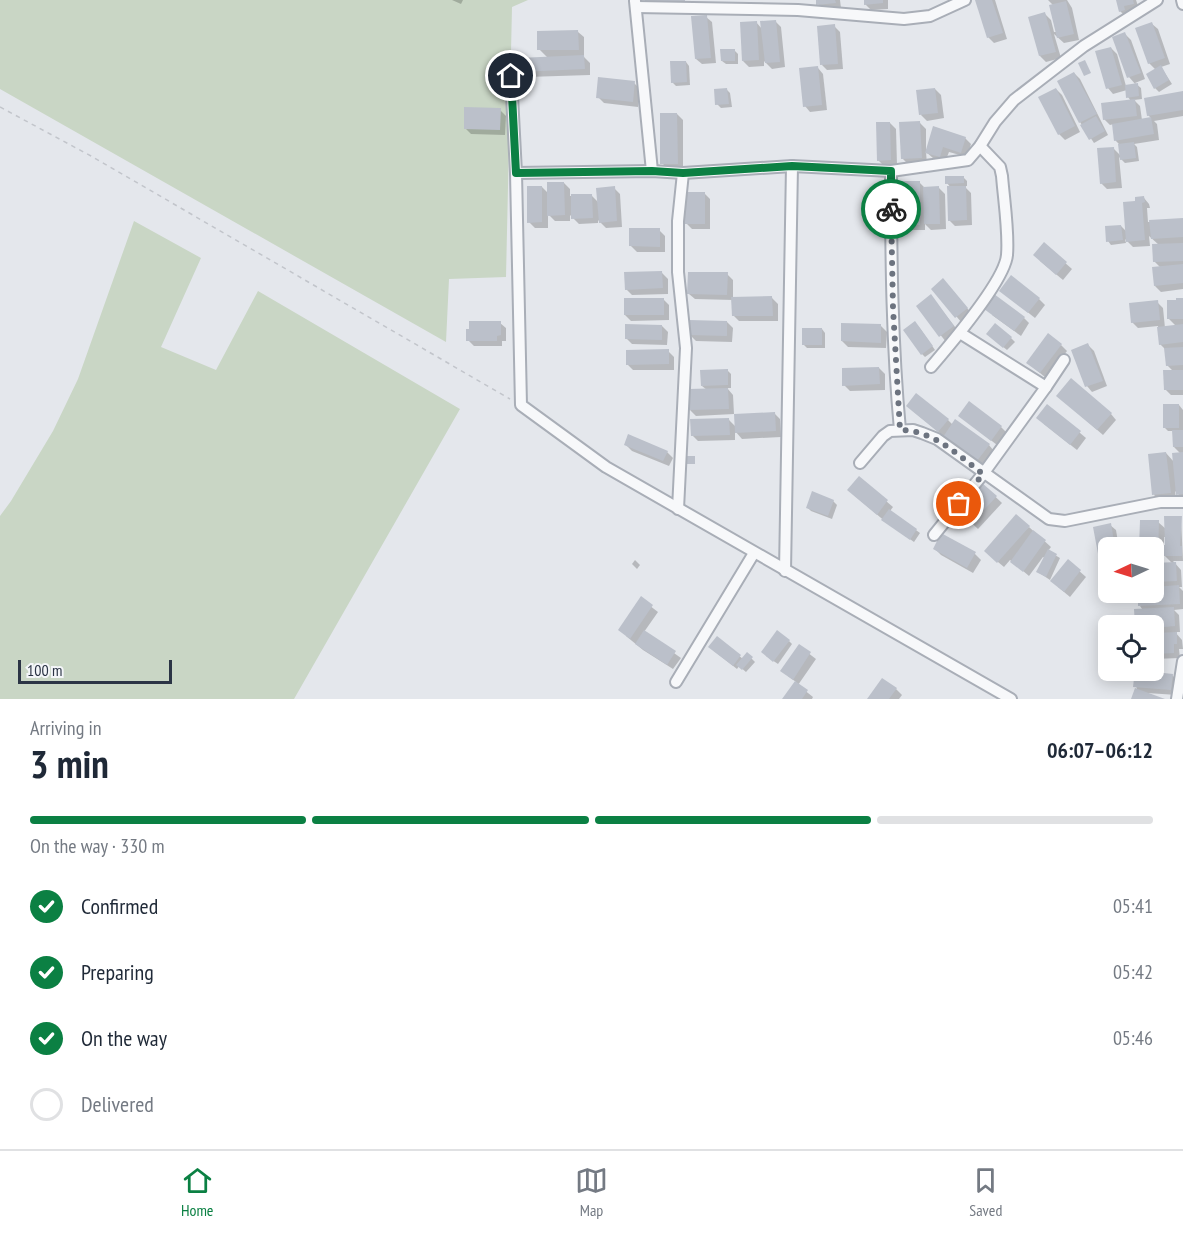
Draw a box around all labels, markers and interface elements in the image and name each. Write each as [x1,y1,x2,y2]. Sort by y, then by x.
pin [485,50,536,101]
icon: home [494,59,527,92]
courier [861,179,921,239]
icon: bike [875,193,908,226]
pin [933,478,984,529]
icon: bag [942,487,975,520]
north arrow [1098,537,1164,603]
map controls [1098,537,1164,681]
button: locate [1098,615,1164,681]
scale bar [18,657,172,684]
text: 100 m [27,660,62,680]
text: Arriving in [30,715,102,741]
text: 06:07–06:12 [1047,736,1153,764]
text: 3 min [30,738,109,789]
text: On the way · 330 m [30,833,165,859]
icon: check [30,890,63,923]
text: Confirmed [81,892,158,920]
text: 05:41 [1113,893,1153,919]
icon: check [30,956,63,989]
text: Preparing [81,958,154,986]
text: 05:42 [1113,959,1153,985]
icon: check [30,1022,63,1055]
text: On the way [81,1024,167,1052]
text: 05:46 [1113,1025,1153,1051]
text: Delivered [81,1090,154,1118]
tab: Home [181,1164,214,1220]
tab: Map [575,1164,608,1220]
tab: Saved [969,1164,1002,1220]

